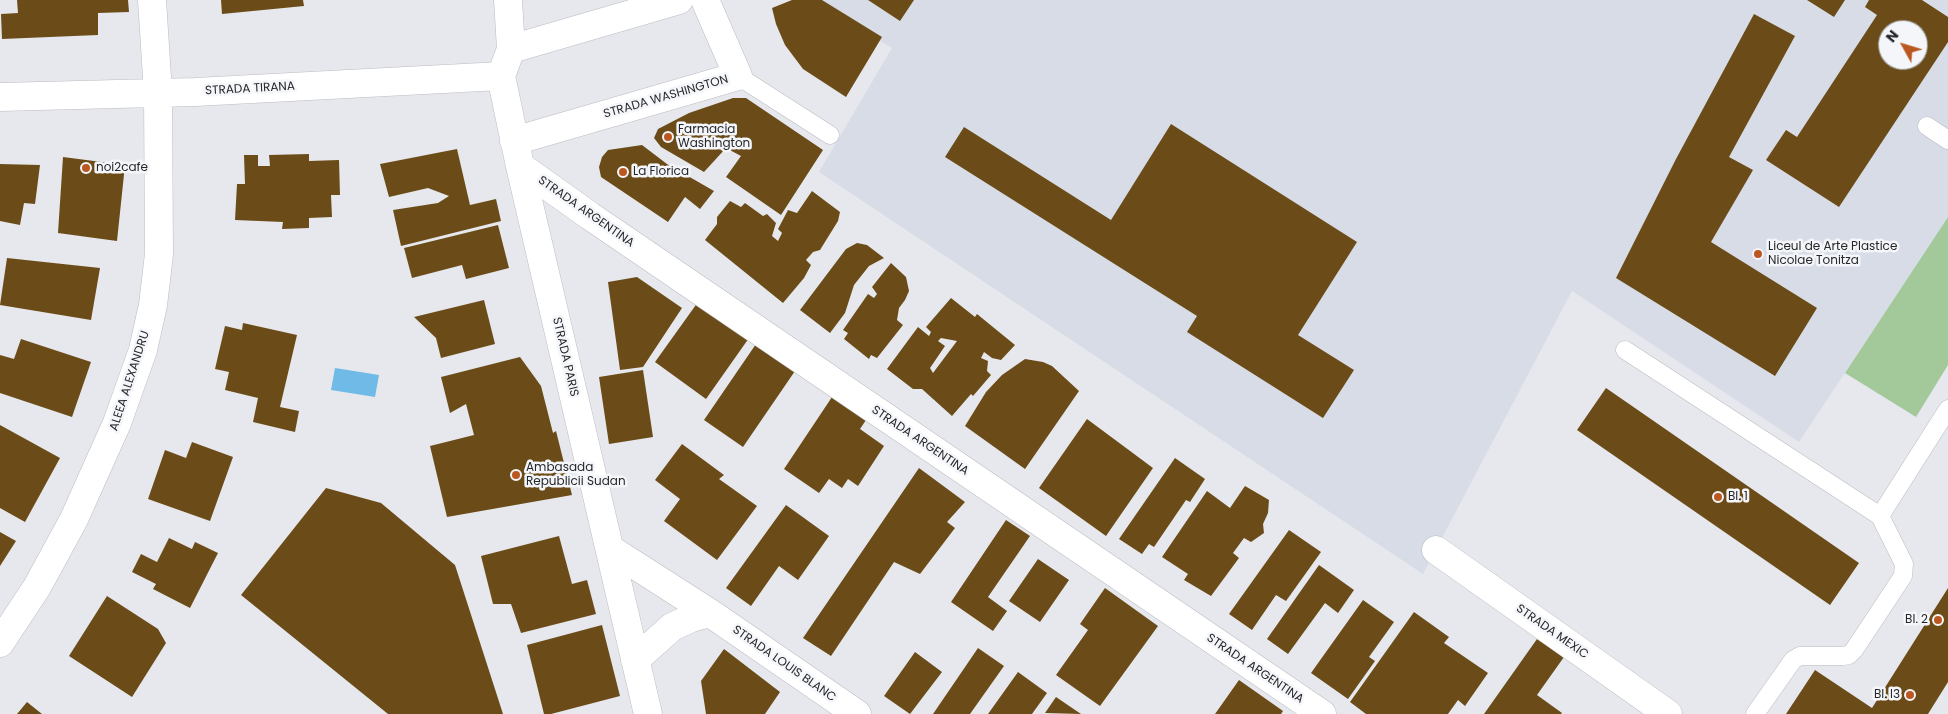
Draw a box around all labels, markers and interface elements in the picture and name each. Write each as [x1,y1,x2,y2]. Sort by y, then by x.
north arrow [1878,20,1928,70]
text: N [1881,26,1903,47]
street label: STRADA WASHINGTON [602,72,730,122]
street label: STRADA TIRANA [205,79,295,99]
place label: Farmacia Washington [678,123,750,151]
marker: Farmacia Washington [662,131,674,143]
place label: noi2cafe [96,161,148,175]
marker: noi2cafe [80,162,92,174]
place label: La Florica [633,165,689,179]
marker: La Florica [617,166,629,178]
street label: STRADA ARGENTINA [535,173,637,251]
place label: Liceul de Arte Plastice Nicolae Tonitza [1768,240,1897,268]
marker: Liceul de Arte Plastice Nicolae Tonitza [1752,248,1764,260]
street label: STRADA PARIS [549,316,581,398]
street label: ALEEA ALEXANDRU [107,329,153,433]
street label: STRADA ARGENTINA [869,403,971,479]
place label: Ambasada Republicii Sudan [526,461,626,489]
marker: Ambasada Republicii Sudan [510,469,522,481]
place label: Bl. 1 [1728,490,1748,504]
marker: Bl. 1 [1712,491,1724,503]
street label: STRADA MEXIC [1513,602,1591,662]
place label: Bl. 2 [1905,613,1928,627]
marker: Bl. 2 [1932,614,1944,626]
street label: STRADA LOUIS BLANC [730,623,838,705]
street label: STRADA ARGENTINA [1204,631,1306,707]
place label: Bl. I3 [1874,688,1900,702]
marker: Bl. I3 [1904,689,1916,701]

